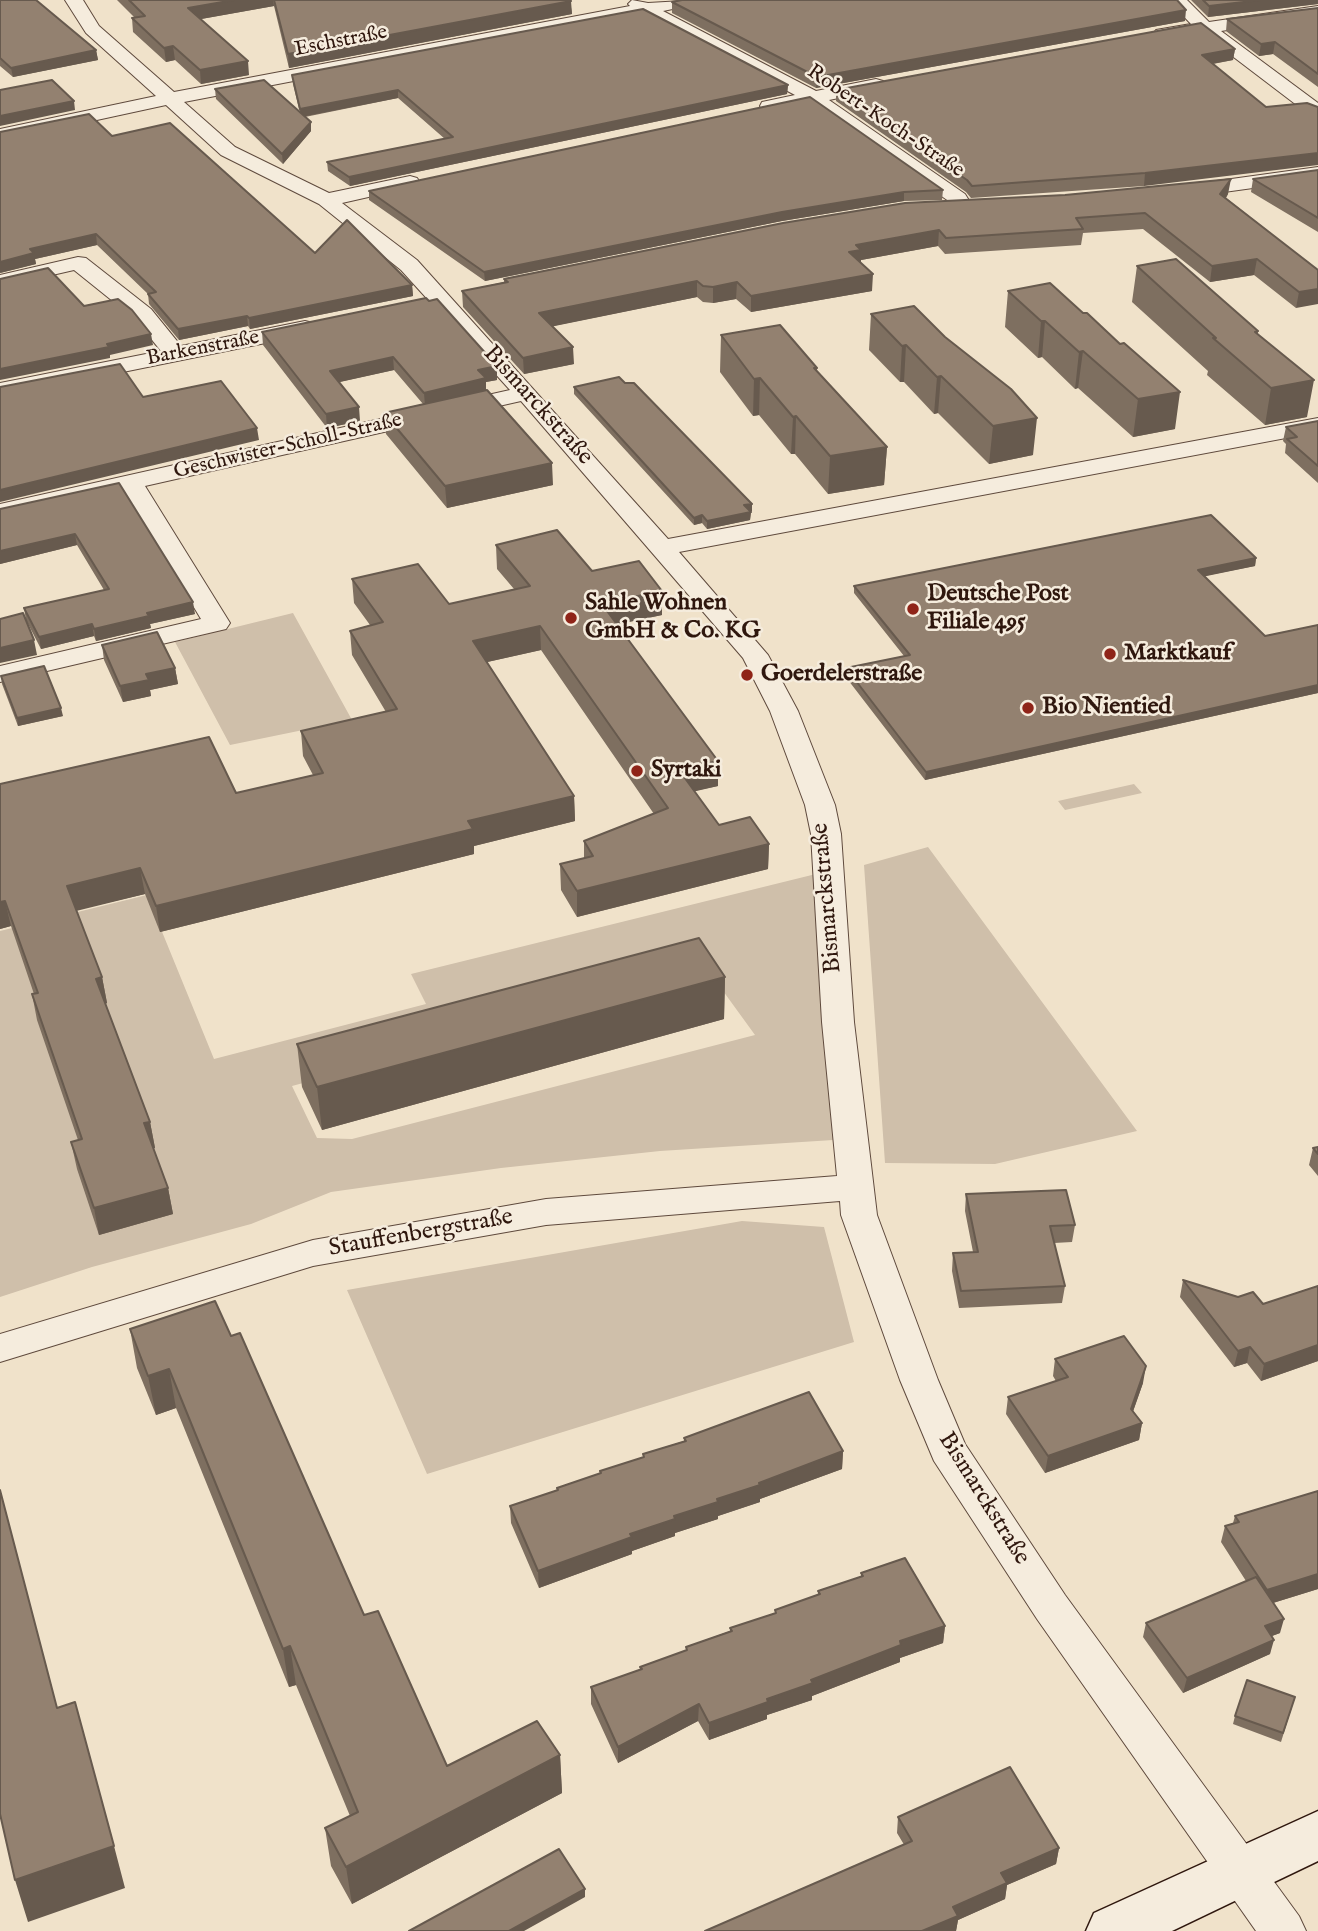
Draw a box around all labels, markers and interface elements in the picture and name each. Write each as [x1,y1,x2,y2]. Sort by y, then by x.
street label: Eschstraße [292,21,390,63]
street label: Robert-Koch-Straße [802,60,968,184]
street label: Barkenstraße [144,326,262,372]
street label: Bismarckstraße [476,340,598,472]
street label: Geschwister-Scholl-Straße [172,408,404,486]
place label: Deutsche Post Filiale 495 [927,581,1069,637]
place label: Sahle Wohnen GmbH & Co. KG [585,590,761,646]
marker: Deutsche Post Filiale 495 [905,601,921,617]
marker: Sahle Wohnen GmbH & Co. KG [563,610,579,626]
place label: Marktkauf [1124,640,1231,668]
marker: Marktkauf [1102,646,1118,662]
place label: Goerdelerstraße [761,661,922,689]
marker: Goerdelerstraße [739,667,755,683]
place label: Bio Nientied [1042,694,1171,722]
marker: Bio Nientied [1020,700,1036,716]
place label: Syrtaki [651,757,722,785]
marker: Syrtaki [629,763,645,779]
street label: Bismarckstraße [807,822,849,974]
street label: Stauffenbergstraße [327,1204,515,1264]
street label: Bismarckstraße [931,1427,1035,1571]

